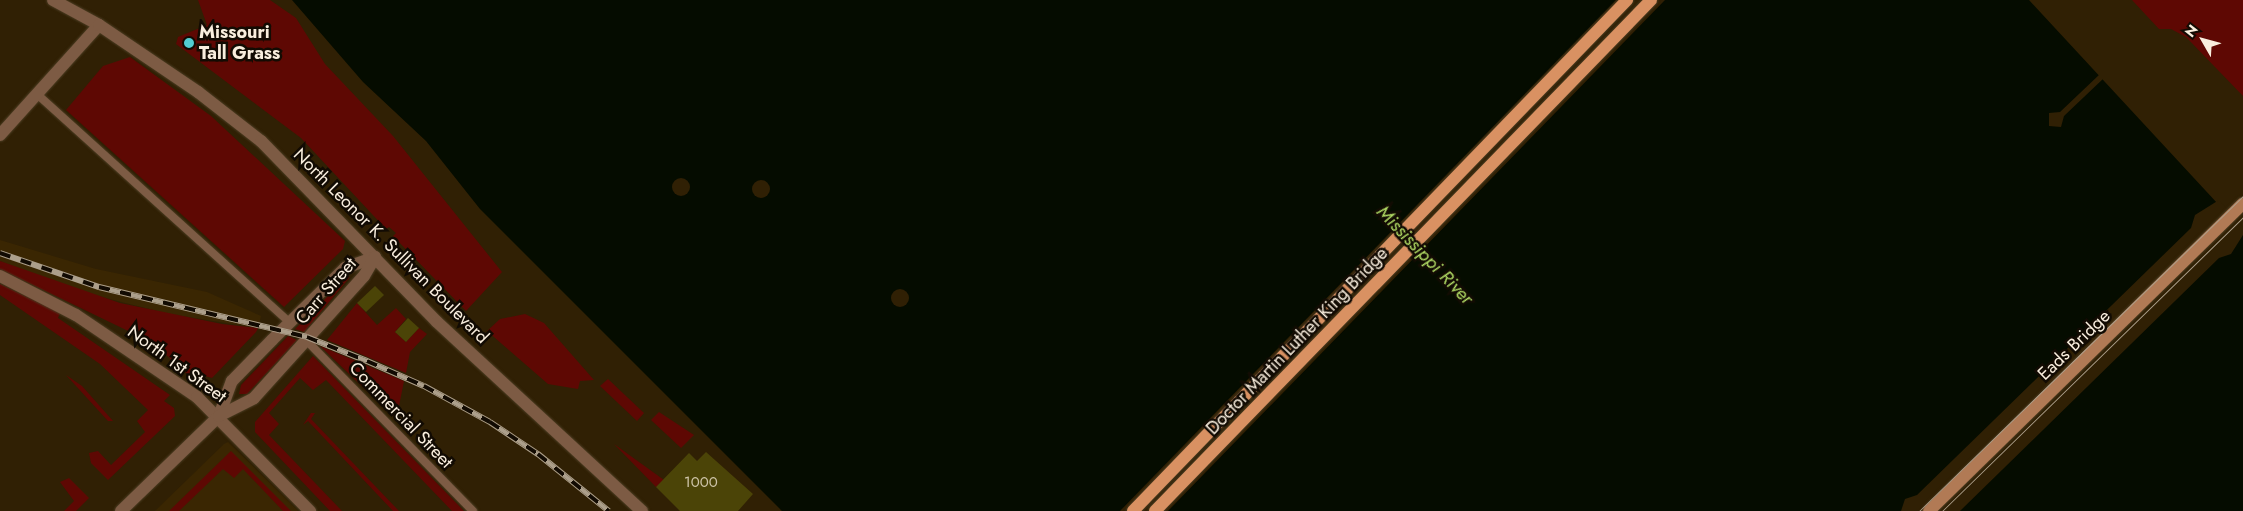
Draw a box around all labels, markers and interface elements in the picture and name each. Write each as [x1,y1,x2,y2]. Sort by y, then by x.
north arrow [2178,15,2228,65]
text: N [2180,20,2202,41]
place label: Missouri Tall Grass [199,22,280,64]
marker: Missouri Tall Grass [183,37,195,49]
street label: North Leonor K. Sullivan Boulevard [289,144,493,348]
water label: Mississippi River [1372,201,1478,309]
street label: Doctor Martin Luther King Bridge [1202,243,1392,439]
street label: Carr Street [291,253,361,329]
street label: Eads Bridge [2033,305,2115,385]
street label: North 1st Street [123,321,231,407]
street label: Commercial Street [345,357,457,473]
house number: 1000 [684,474,718,492]

